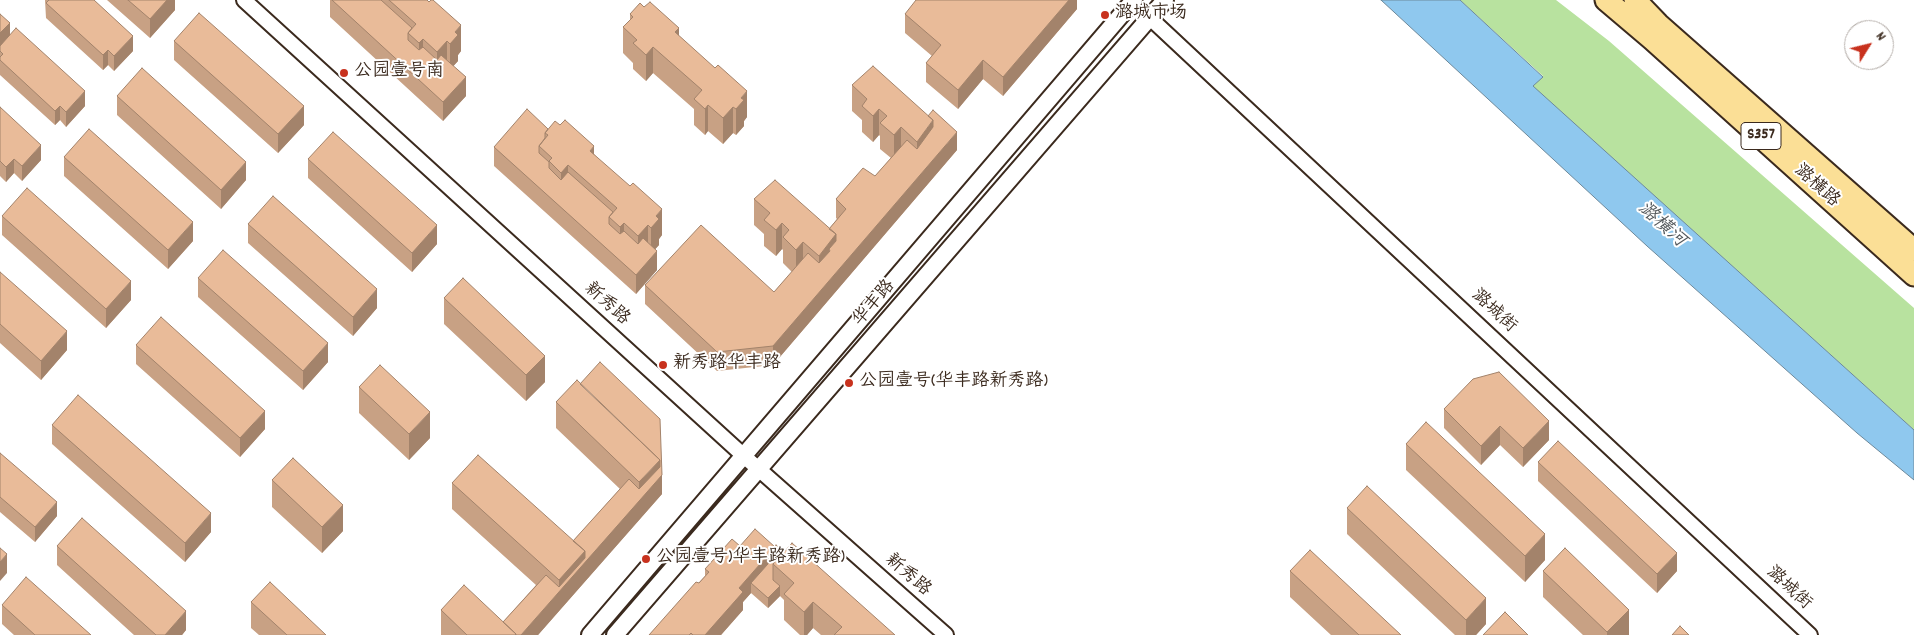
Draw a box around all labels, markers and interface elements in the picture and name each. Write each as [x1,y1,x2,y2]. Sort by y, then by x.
place label: 潞城市场 [1115,4,1187,26]
marker: 潞城市场 [1099,9,1111,21]
north arrow [1844,20,1894,70]
text: N [1870,28,1890,45]
place label: 公园壹号南 [354,62,444,84]
marker: 公园壹号南 [338,67,350,79]
road number: S357 [1741,122,1781,150]
street label: 潞横路 [1789,161,1843,213]
water label: 潞横河 [1632,198,1690,254]
street label: 华丰路 [849,277,901,331]
street label: 新秀路 [579,279,633,331]
street label: 潞城街 [1466,286,1520,338]
place label: 新秀路华丰路 [673,354,781,376]
marker: 新秀路华丰路 [657,359,669,371]
place label: 公园壹号(华丰路新秀路) [859,372,1048,394]
marker: 公园壹号(华丰路新秀路) [843,377,855,389]
place label: 公园壹号)华丰路新秀路) [656,548,845,570]
street label: 新秀路 [880,550,934,602]
marker: 公园壹号)华丰路新秀路) [640,553,652,565]
street label: 潞城街 [1761,563,1815,615]

